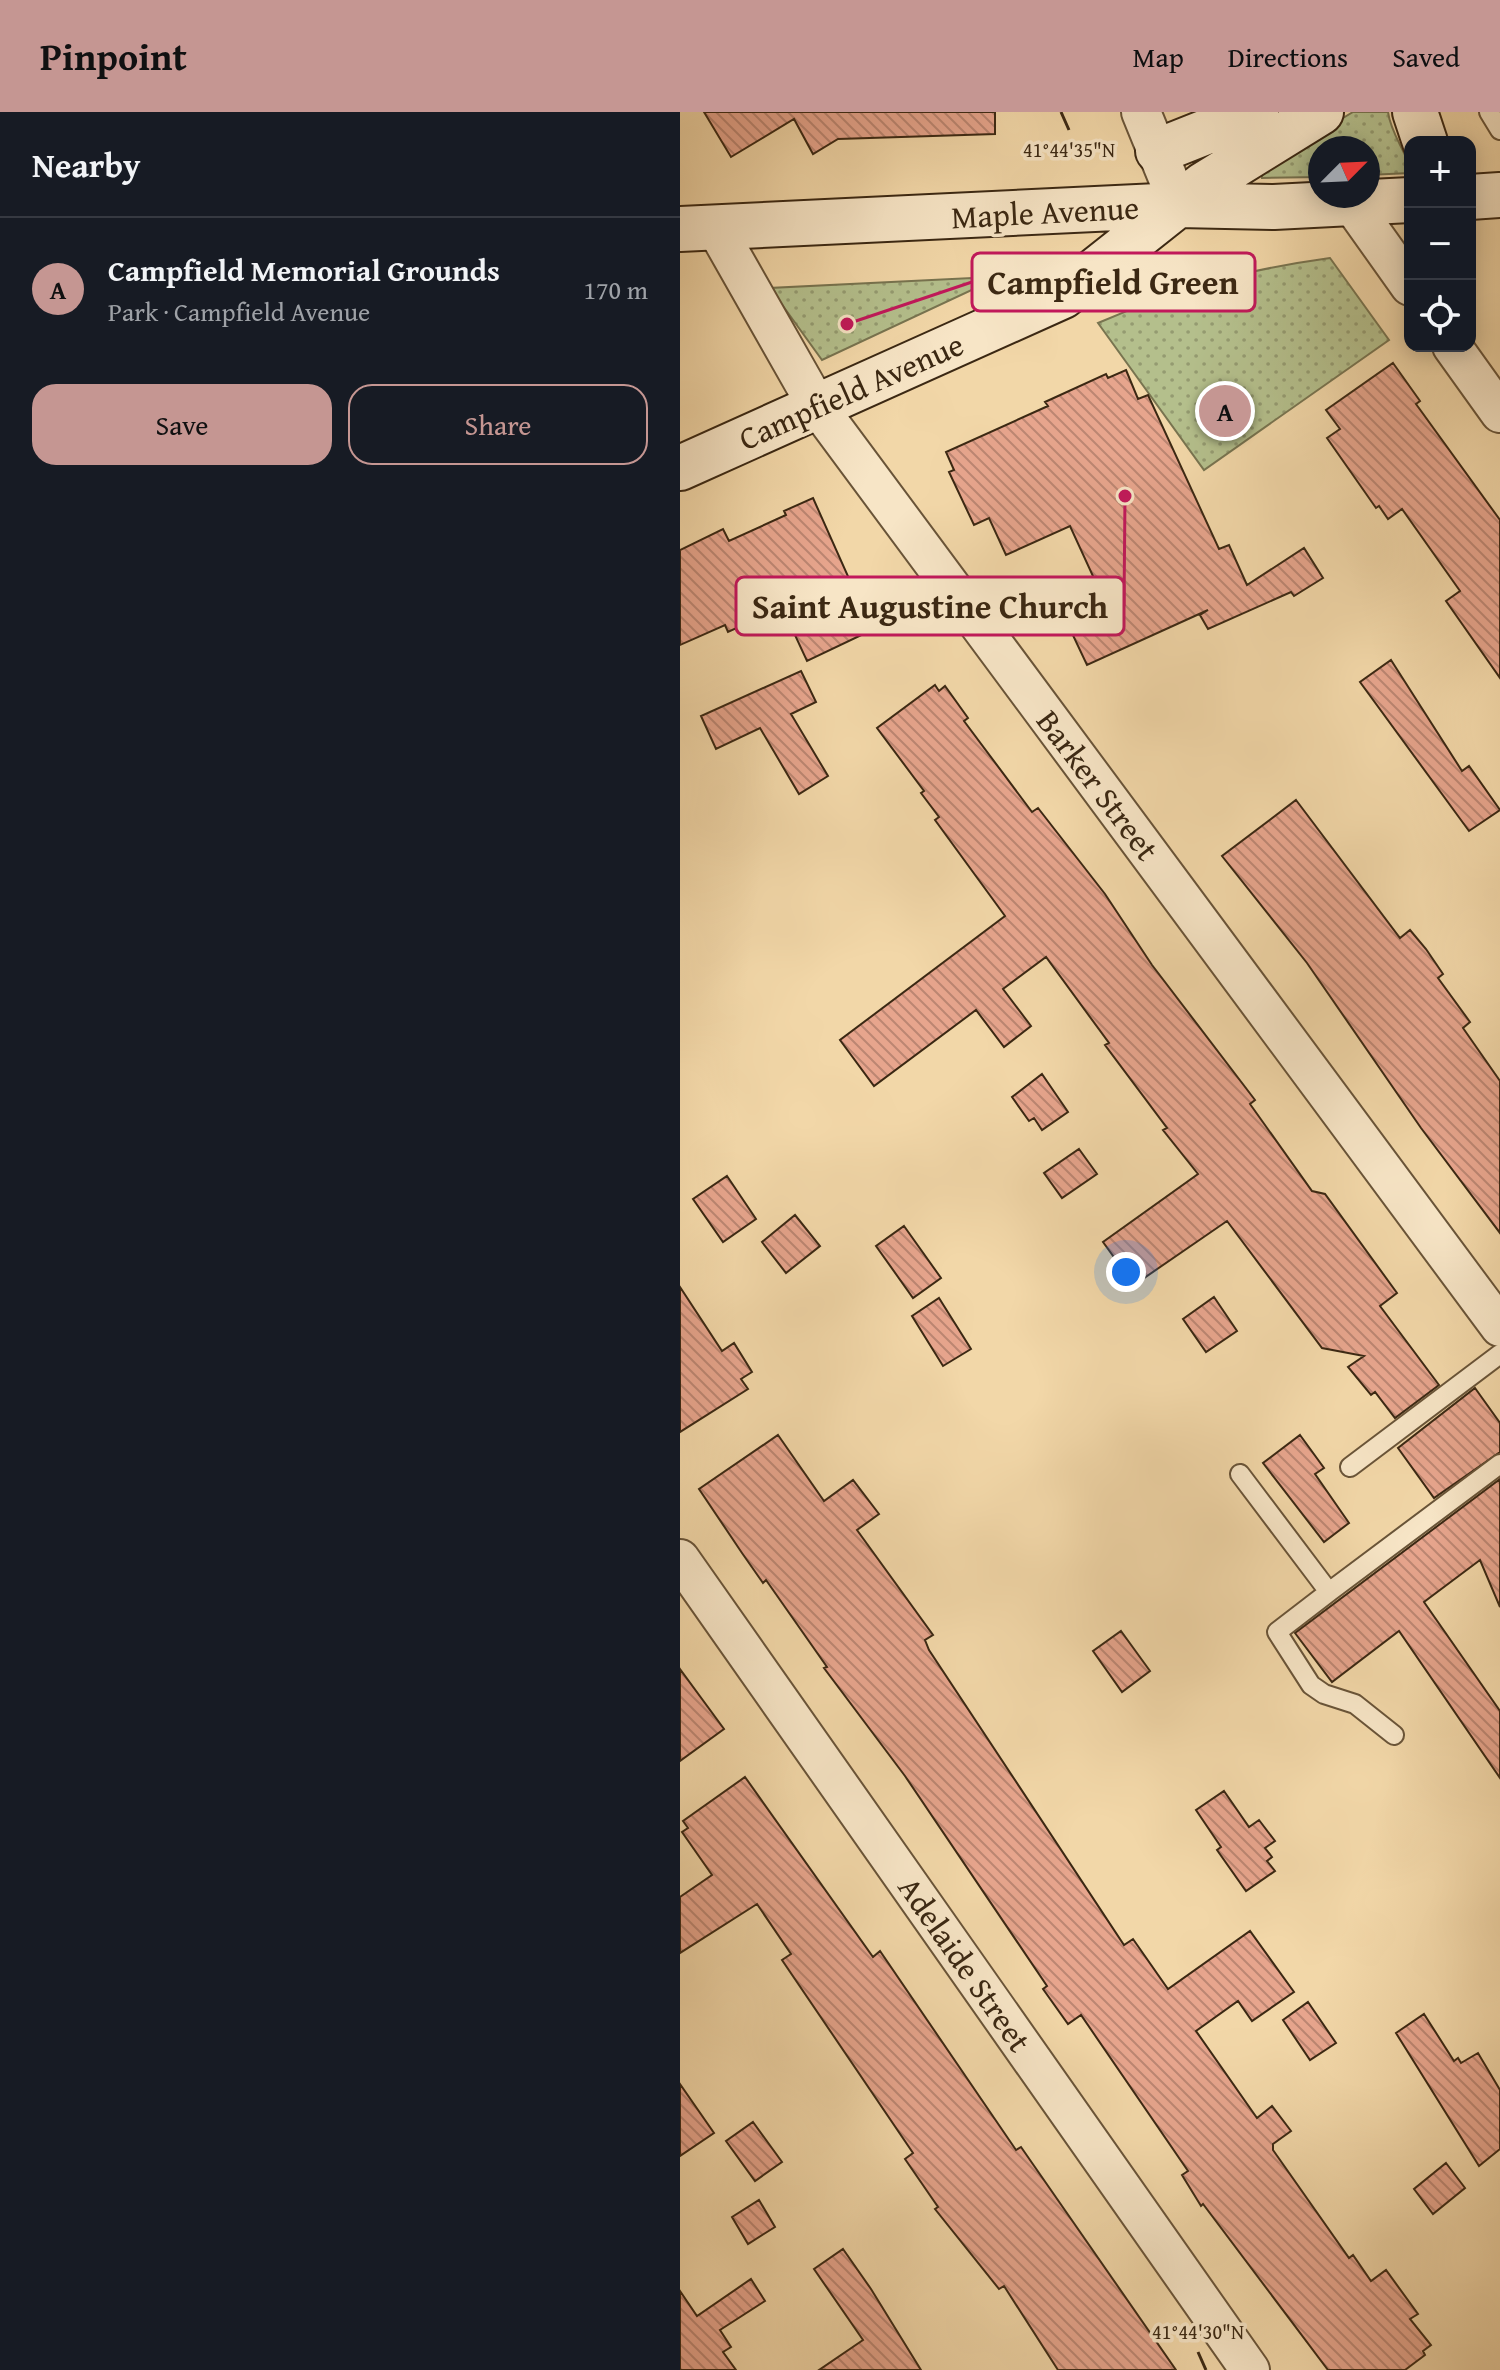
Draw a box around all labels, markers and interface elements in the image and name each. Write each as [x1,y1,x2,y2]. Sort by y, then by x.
text: Pinpoint [40,28,187,84]
text: Map [1132,36,1184,77]
text: Directions [1228,36,1348,77]
text: Saved [1392,36,1460,77]
text: 41°44'35"N [1023,135,1115,164]
north arrow [1308,136,1380,208]
map controls [1404,136,1476,352]
button: + [1404,136,1476,208]
text: Nearby [32,140,141,189]
street label: Maple Avenue [950,184,1140,240]
button: − [1404,208,1476,280]
text: Campfield Memorial Grounds [108,248,500,292]
callout: Campfield Green [972,253,1255,311]
text: Campfield Green [987,257,1239,306]
text: A [50,270,66,309]
text: 170 m [583,270,648,309]
button: locate [1404,280,1476,352]
text: Park · Campfield Avenue [108,292,370,331]
street label: Campfield Avenue [731,320,971,462]
pin: A [1199,381,1251,441]
button: Save [32,384,332,465]
button: Share [348,384,648,465]
callout: Saint Augustine Church [736,577,1124,635]
text: Saint Augustine Church [752,581,1108,630]
street label: Barker Street [1026,700,1170,870]
your location [1106,1252,1146,1292]
street label: Adelaide Street [887,1867,1043,2061]
text: 41°44'30"N [1152,2317,1244,2346]

